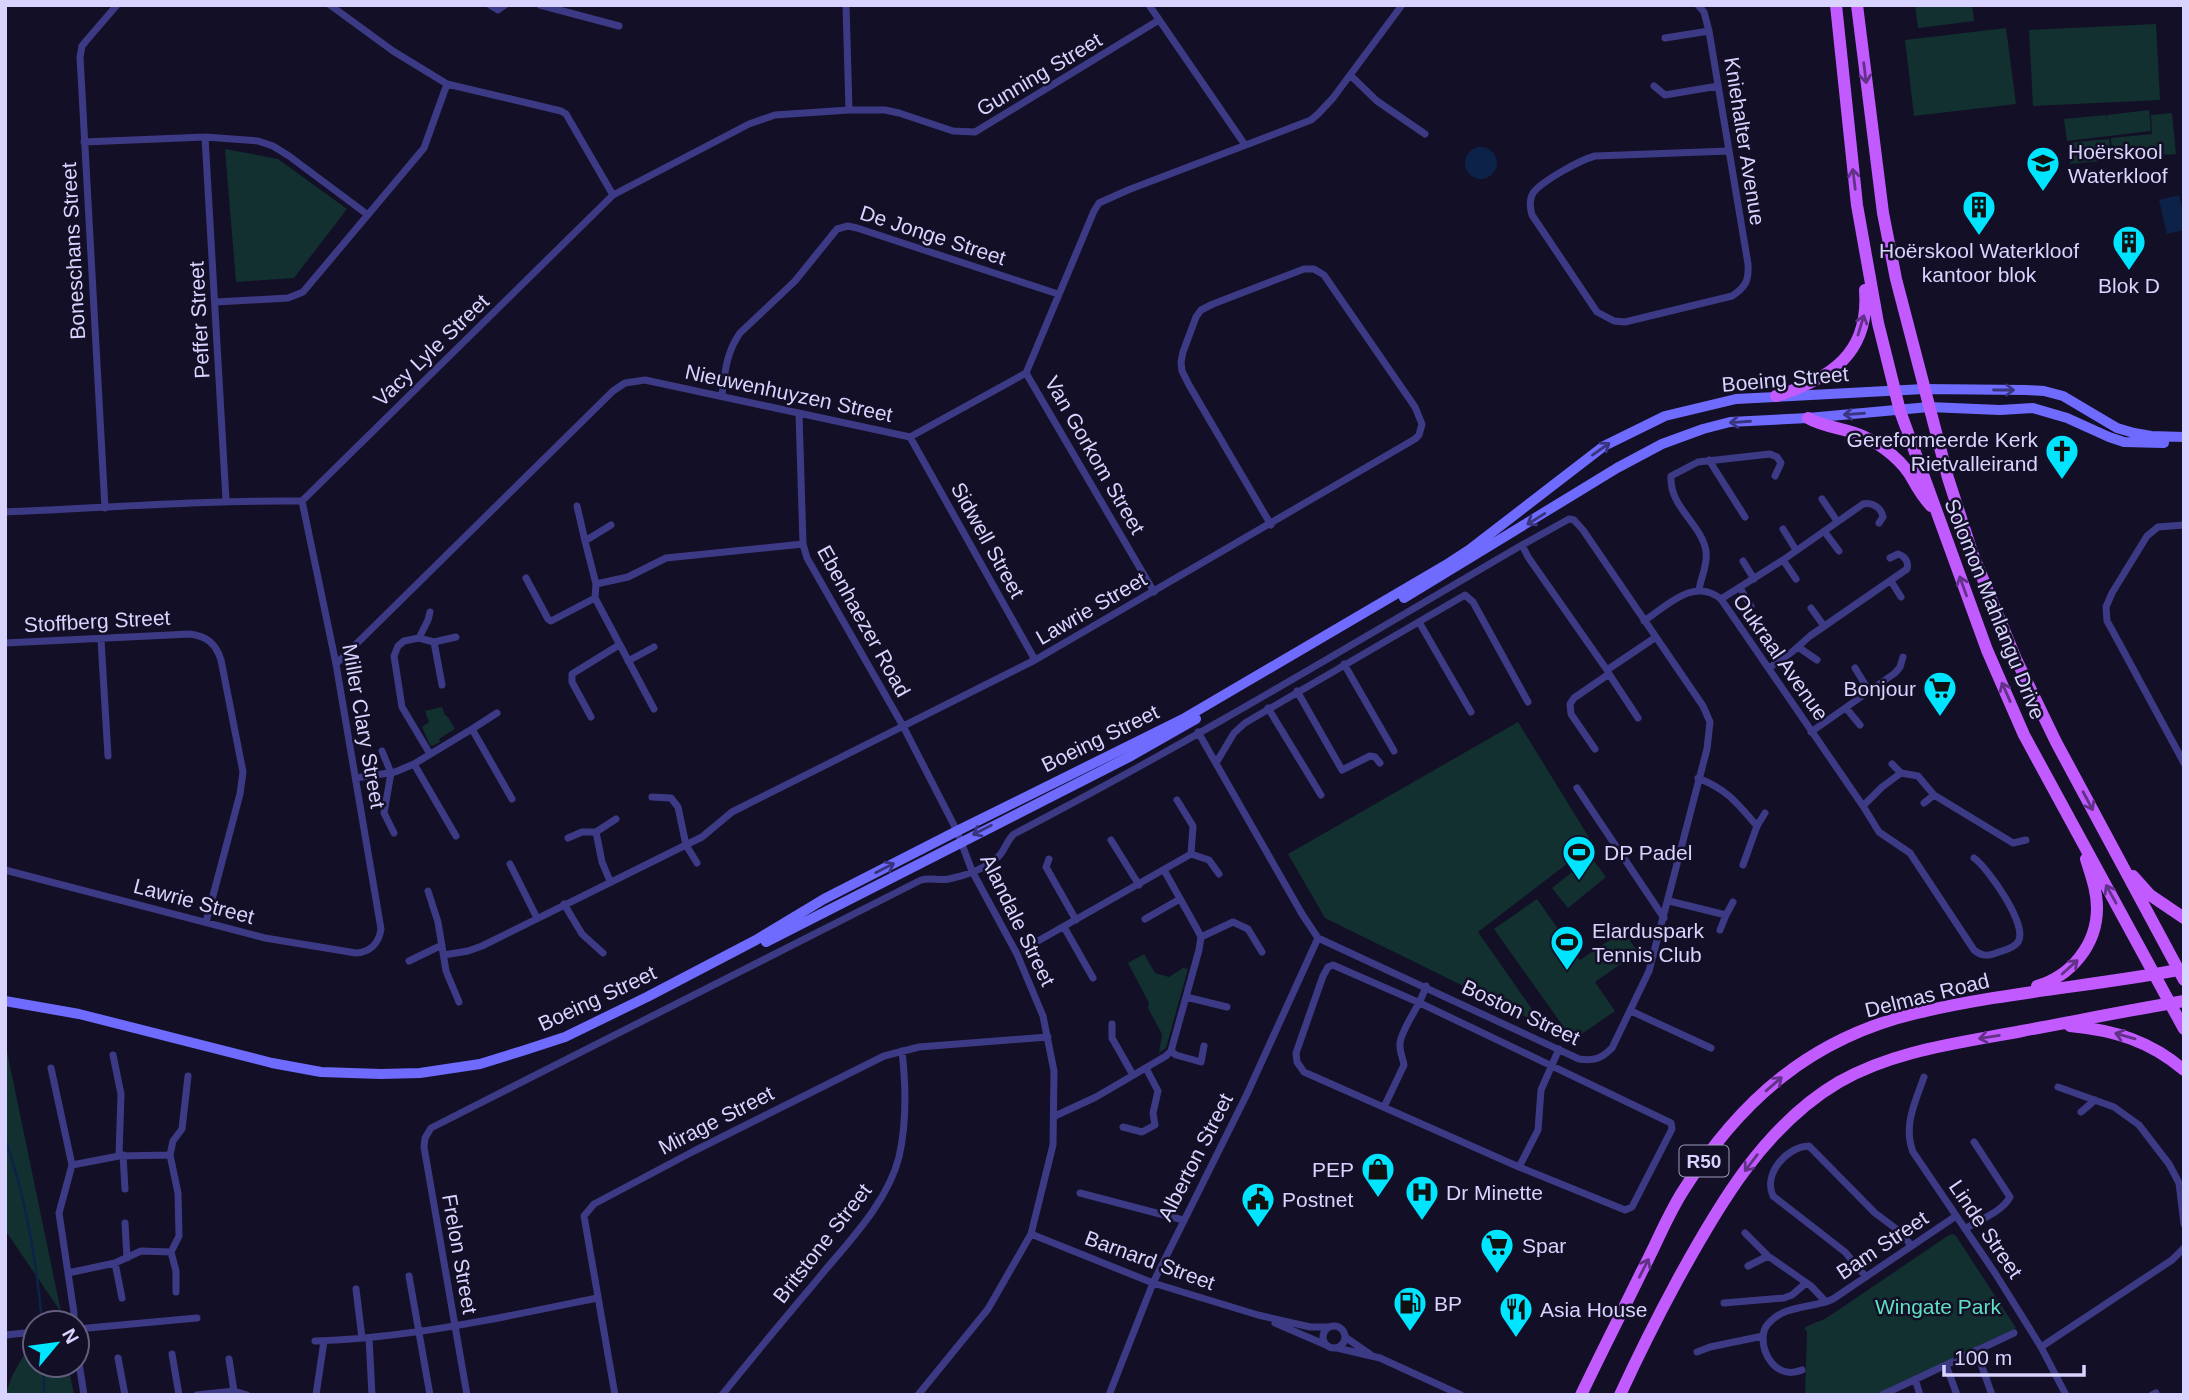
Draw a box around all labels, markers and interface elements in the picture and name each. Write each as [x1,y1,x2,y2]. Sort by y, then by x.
street label: Gunning Street [973,28,1106,120]
street label: Kniehalter Avenue [1720,55,1770,227]
one-way arrow [1859,61,1872,84]
place label: Hoërskool Waterkloof [2068,140,2168,187]
school or university icon: Hoërskool Waterkloof [2024,144,2062,193]
street label: Boneschans Street [57,162,89,340]
one-way arrow [1848,168,1861,190]
building icon: Hoërskool Waterkloof kantoor blok [1960,188,1998,237]
street label: De Jonge Street [857,201,1009,269]
building icon: Blok D [2110,223,2148,272]
place label: Hoërskool Waterkloof kantoor blok [1879,239,2079,286]
street label: Peffer Street [184,261,214,379]
place label: Blok D [2098,274,2160,297]
street label: Vacy Lyle Street [369,289,493,411]
one-way arrow [1856,315,1869,337]
street label: Nieuwenhuyzen Street [683,360,895,426]
street label: Boeing Street [1721,362,1850,396]
street label: Van Gorkom Street [1040,372,1150,538]
one-way arrow [1992,383,2015,397]
one-way arrow [1842,408,1865,421]
one-way arrow [1729,416,1752,429]
place label: Gereformeerde Kerk Rietvalleirand [1847,428,2038,475]
church icon: Gereformeerde Kerk Rietvalleirand [2043,432,2081,481]
one-way arrow [1591,442,1610,456]
street label: Sidwell Street [947,478,1029,602]
street label: Solomon Mahlangu Drive [1940,495,2050,723]
one-way arrow [1527,512,1547,526]
street label: Ebenhaezer Road [813,541,915,701]
street label: Lawrie Street [1032,567,1150,649]
one-way arrow [1956,575,1969,597]
street label: Oukraal Avenue [1729,589,1833,725]
street label: Stoffberg Street [23,606,171,636]
street label: Miller Clary Street [338,642,390,810]
supermarket icon: Bonjour [1921,669,1959,718]
place label: Bonjour [1844,677,1916,700]
one-way arrow [1999,682,2012,704]
street label: Boeing Street [1038,700,1162,776]
one-way arrow [2081,790,2095,811]
one-way arrow [972,824,993,838]
sports icon: DP Padel [1560,833,1598,882]
place label: DP Padel [1604,841,1692,864]
street label: Alandale Street [976,850,1060,990]
one-way arrow [874,860,894,874]
street label: Lawrie Street [131,874,257,928]
one-way arrow [2104,885,2118,905]
place label: Elarduspark Tennis Club [1592,919,1705,966]
sports icon: Elarduspark Tennis Club [1548,923,1586,972]
one-way arrow [2061,959,2079,975]
street label: Boeing Street [534,961,660,1035]
street label: Delmas Road [1862,968,1992,1022]
street label: Boston Street [1458,975,1584,1049]
one-way arrow [2115,1029,2137,1042]
one-way arrow [1978,1031,2000,1044]
one-way arrow [1765,1076,1783,1092]
street label: Mirage Street [655,1081,778,1159]
street label: Alberton Street [1153,1089,1237,1225]
road number: R50 [1680,1146,1728,1176]
shop icon: PEP [1359,1150,1397,1199]
one-way arrow [1744,1153,1759,1171]
place label: PEP [1312,1158,1354,1181]
hospital icon: Dr Minette [1403,1173,1441,1222]
street label: Linde Street [1945,1176,2027,1283]
street label: Britstone Street [768,1179,876,1307]
public building icon: Postnet [1239,1180,1277,1229]
place label: Dr Minette [1446,1181,1543,1204]
place label: Postnet [1282,1188,1353,1211]
street label: Frelon Street [438,1192,482,1316]
street label: Bam Street [1832,1206,1932,1284]
street label: Barnard Street [1082,1226,1218,1294]
supermarket icon: Spar [1478,1226,1516,1275]
place label: Spar [1522,1234,1566,1257]
one-way arrow [1638,1258,1652,1279]
fuel station icon: BP [1391,1284,1429,1333]
restaurant icon: Asia House [1497,1290,1535,1339]
place label: BP [1434,1292,1462,1315]
park label: Wingate Park [1875,1295,2002,1318]
place label: Asia House [1540,1298,1647,1321]
north arrow [21,1309,91,1379]
text: N [58,1325,83,1347]
scale bar [1944,1334,2084,1378]
text: 100 m [1954,1346,2012,1369]

